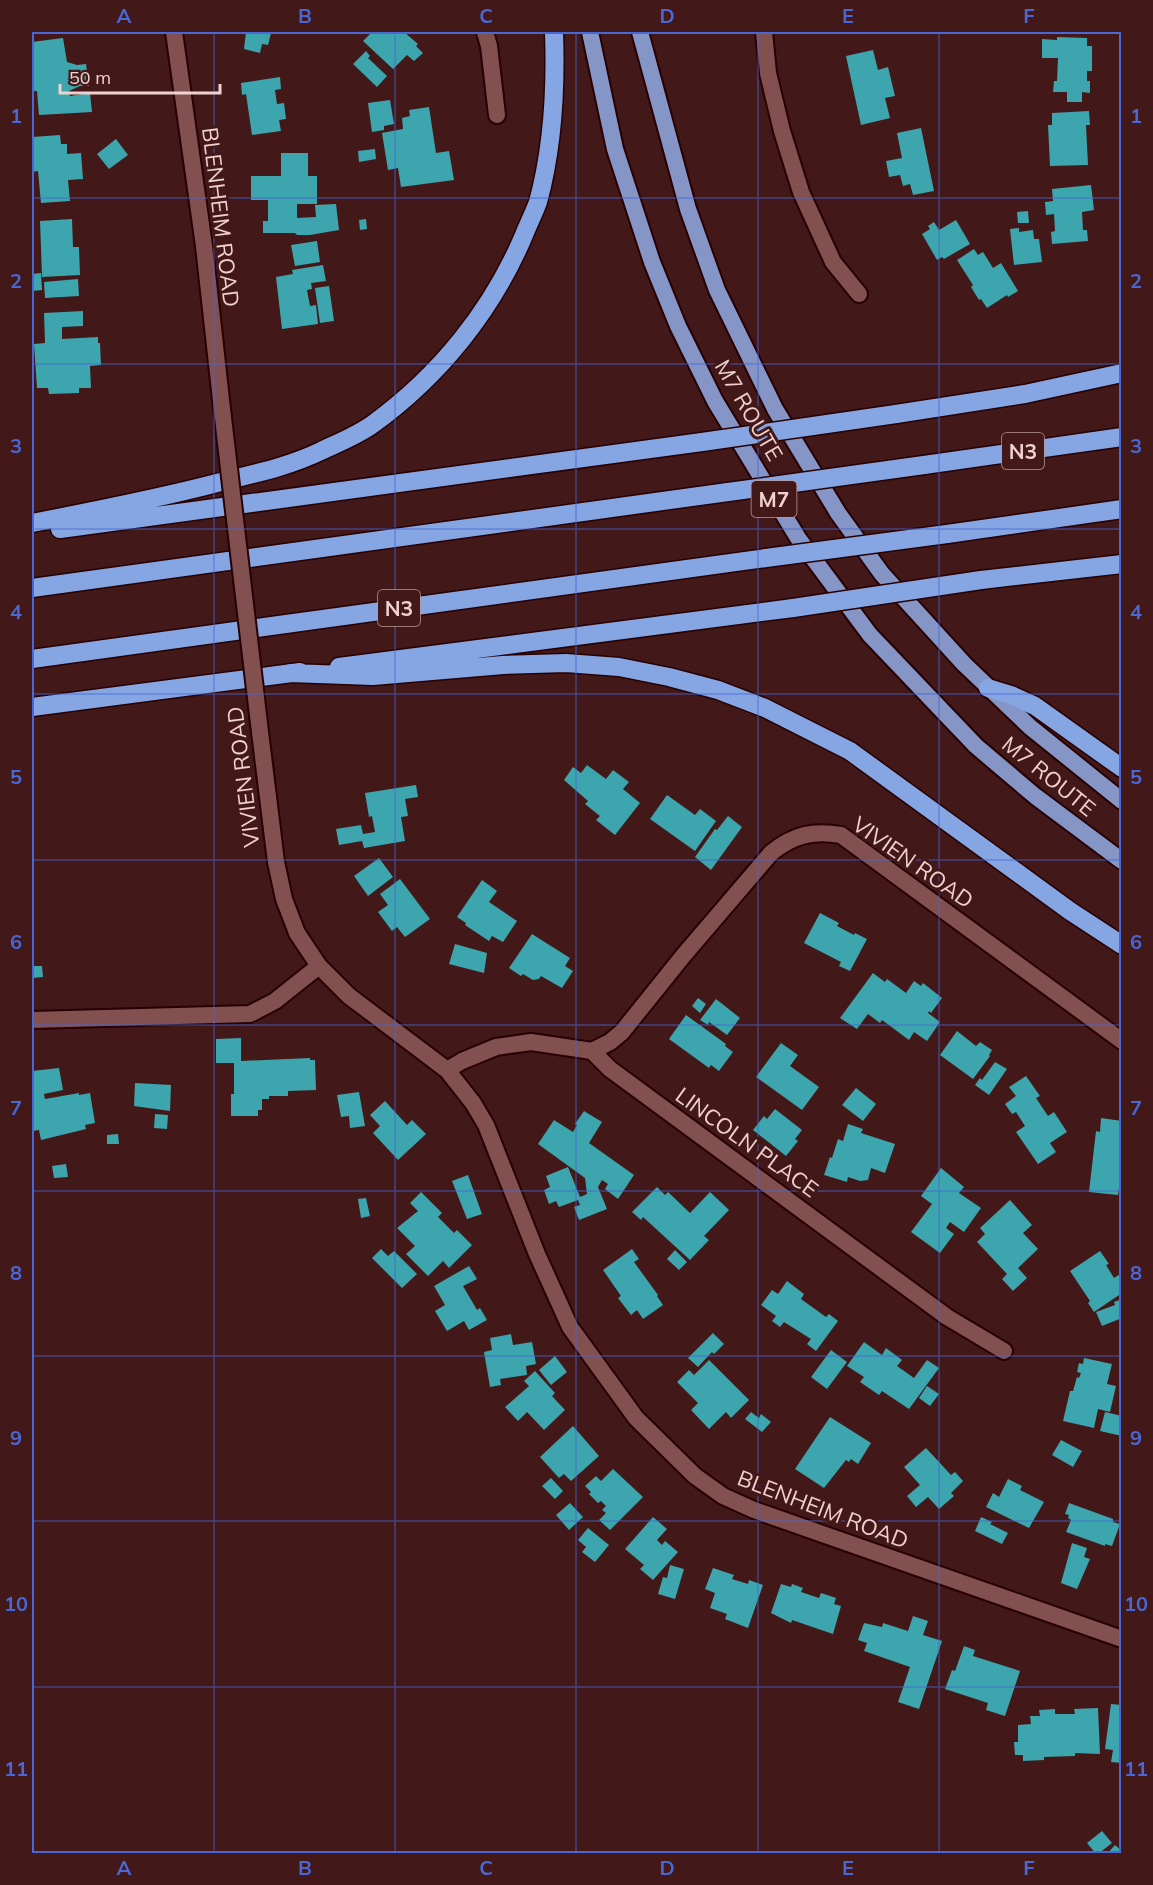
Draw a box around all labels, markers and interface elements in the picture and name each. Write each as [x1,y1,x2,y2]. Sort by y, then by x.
text: A [117,3,132,28]
text: B [298,3,312,28]
text: C [479,3,493,28]
text: D [659,3,675,28]
text: E [842,3,854,28]
text: F [1023,3,1035,28]
scale bar [60,57,220,95]
text: 50 m [69,66,111,89]
text: 1 [10,103,22,128]
text: 1 [1130,103,1142,128]
street label: BLENHEIM ROAD [196,126,246,308]
text: 2 [10,268,22,293]
text: 2 [1130,268,1142,293]
street label: M7 ROUTE [709,354,789,466]
text: 3 [10,433,22,458]
road number: N3 [1002,433,1044,469]
text: 3 [1130,433,1142,458]
road number: M7 [752,481,796,517]
road number: N3 [378,590,420,626]
text: 4 [10,599,22,624]
text: 4 [1130,599,1142,624]
street label: VIVIEN ROAD [220,705,266,849]
street label: M7 ROUTE [997,730,1101,822]
text: 5 [10,764,22,789]
text: 5 [1130,764,1142,789]
street label: VIVIEN ROAD [847,810,979,914]
text: 6 [10,929,22,954]
text: 6 [1130,929,1142,954]
street label: LINCOLN PLACE [670,1081,824,1203]
text: 7 [10,1095,22,1120]
text: 7 [1130,1095,1142,1120]
text: 8 [10,1260,22,1285]
text: 8 [1130,1260,1142,1285]
text: 9 [10,1425,22,1450]
text: 9 [1130,1425,1142,1450]
street label: BLENHEIM ROAD [734,1464,912,1554]
text: 10 [4,1591,28,1616]
text: 10 [1124,1591,1148,1616]
text: 11 [4,1756,28,1781]
text: 11 [1124,1756,1148,1781]
text: A [117,1855,132,1880]
text: B [298,1855,312,1880]
text: C [479,1855,493,1880]
text: D [659,1855,675,1880]
text: E [842,1855,854,1880]
text: F [1023,1855,1035,1880]

